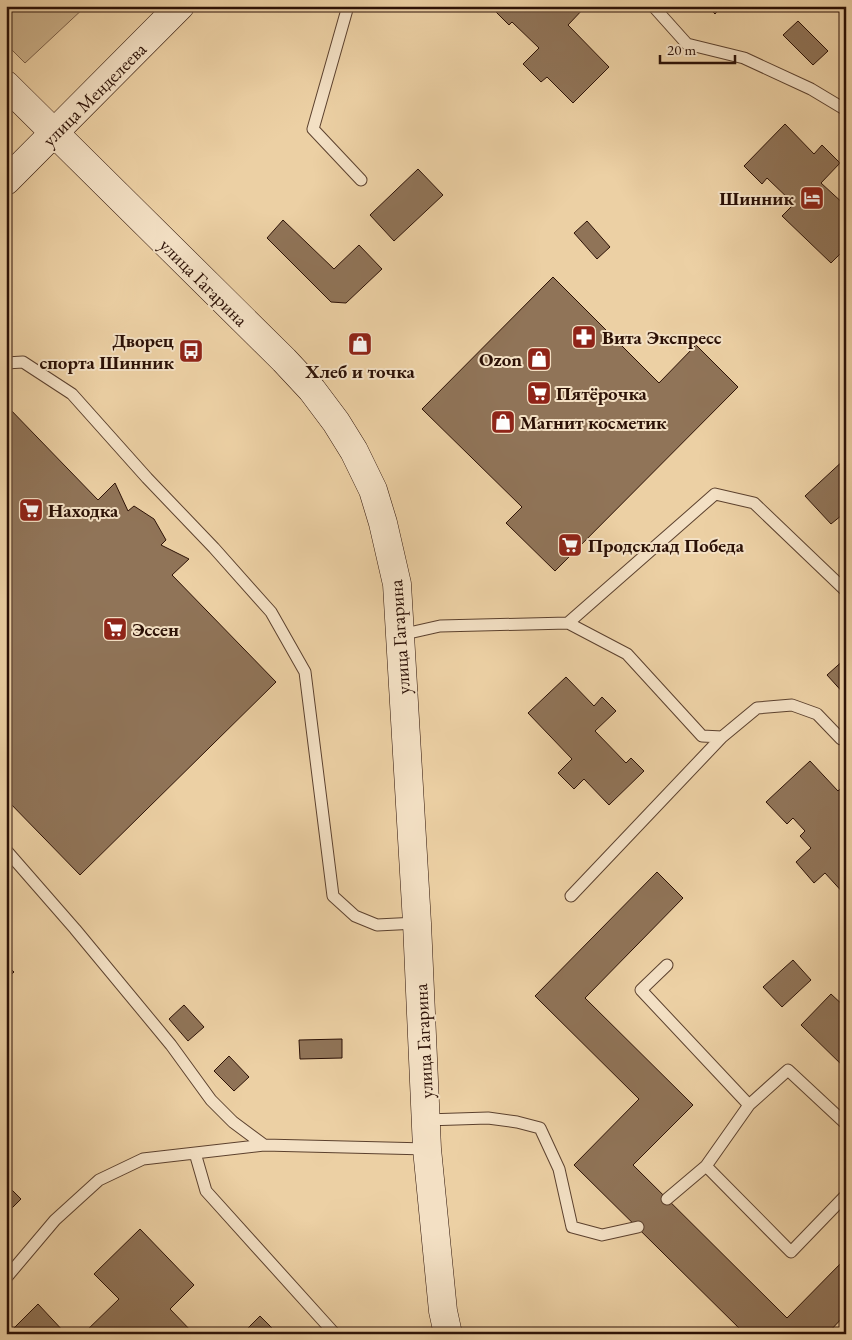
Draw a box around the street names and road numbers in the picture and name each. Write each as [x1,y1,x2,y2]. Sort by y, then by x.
street label: улица Менделеева [37,37,152,152]
street label: улица Гагарина [154,233,253,332]
street label: улица Гагарина [383,578,416,695]
street label: улица Гагарина [408,982,439,1099]

